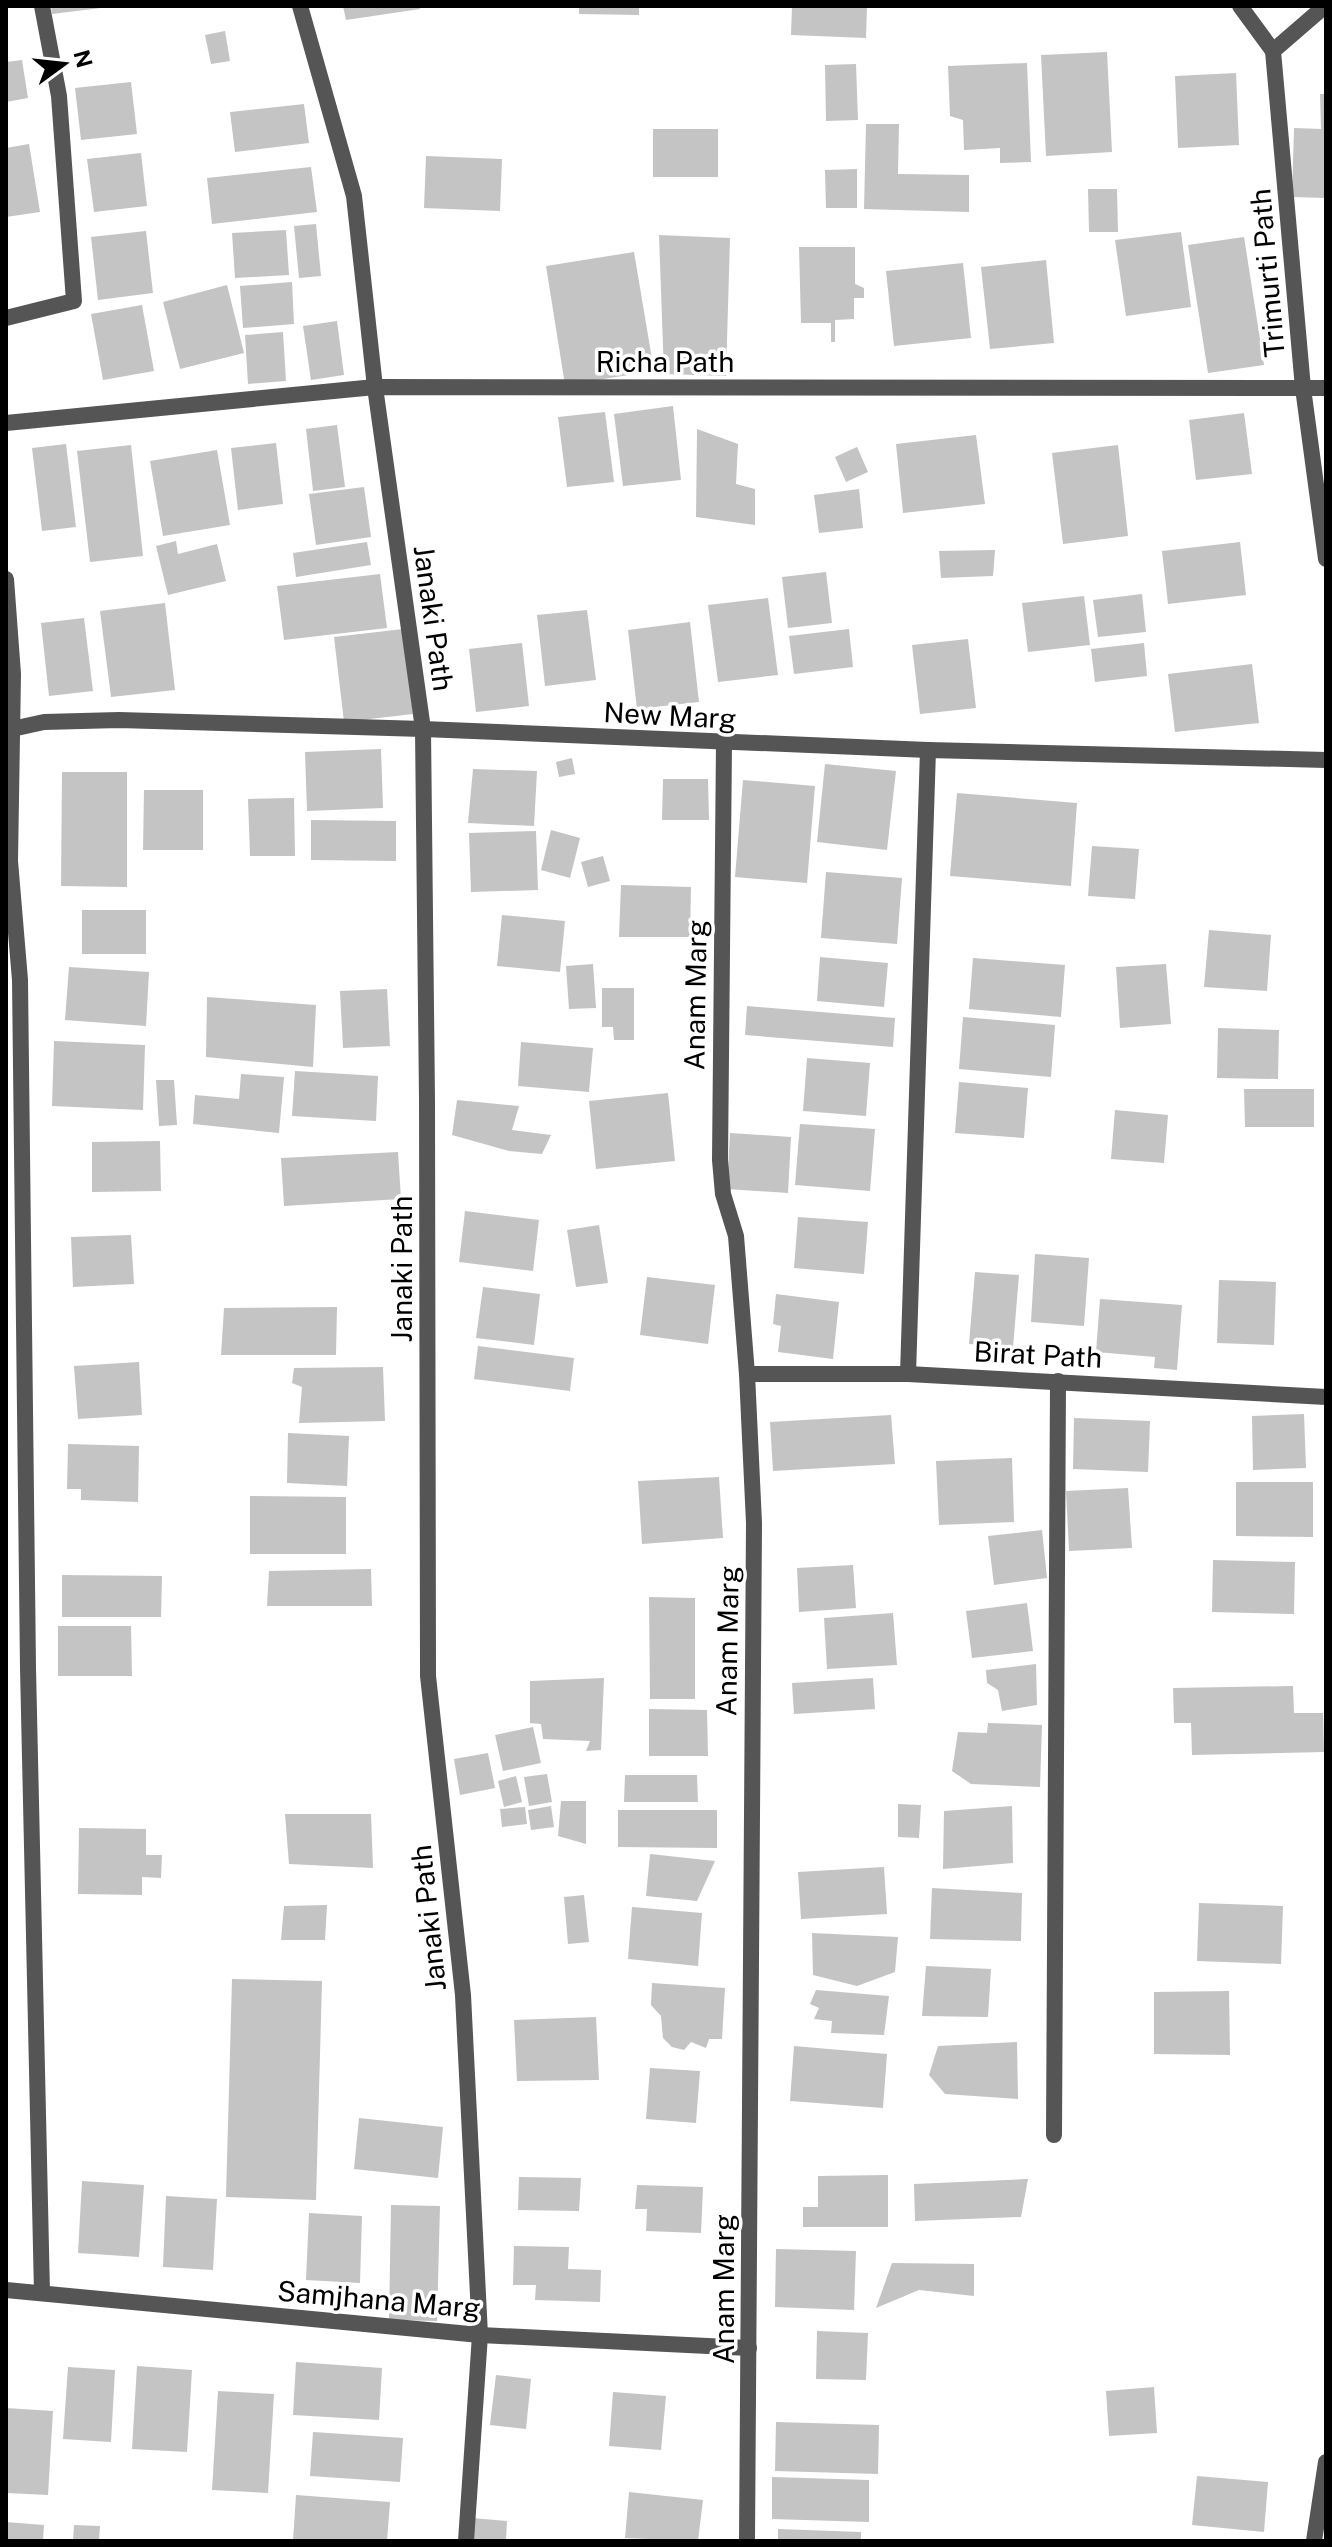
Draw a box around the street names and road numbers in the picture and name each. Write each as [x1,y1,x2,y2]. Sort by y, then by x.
street label: Trimurti Path [1243,187,1291,359]
street label: Richa Path [596,345,734,378]
street label: Janaki Path [407,543,461,693]
street label: New Marg [603,695,737,735]
street label: Anam Marg [677,919,713,1071]
street label: Janaki Path [385,1196,418,1342]
street label: Birat Path [973,1334,1103,1374]
street label: Anam Marg [709,1565,745,1717]
street label: Janaki Path [404,1843,452,1993]
street label: Anam Marg [707,2214,740,2364]
street label: Samjhana Marg [276,2274,482,2324]

